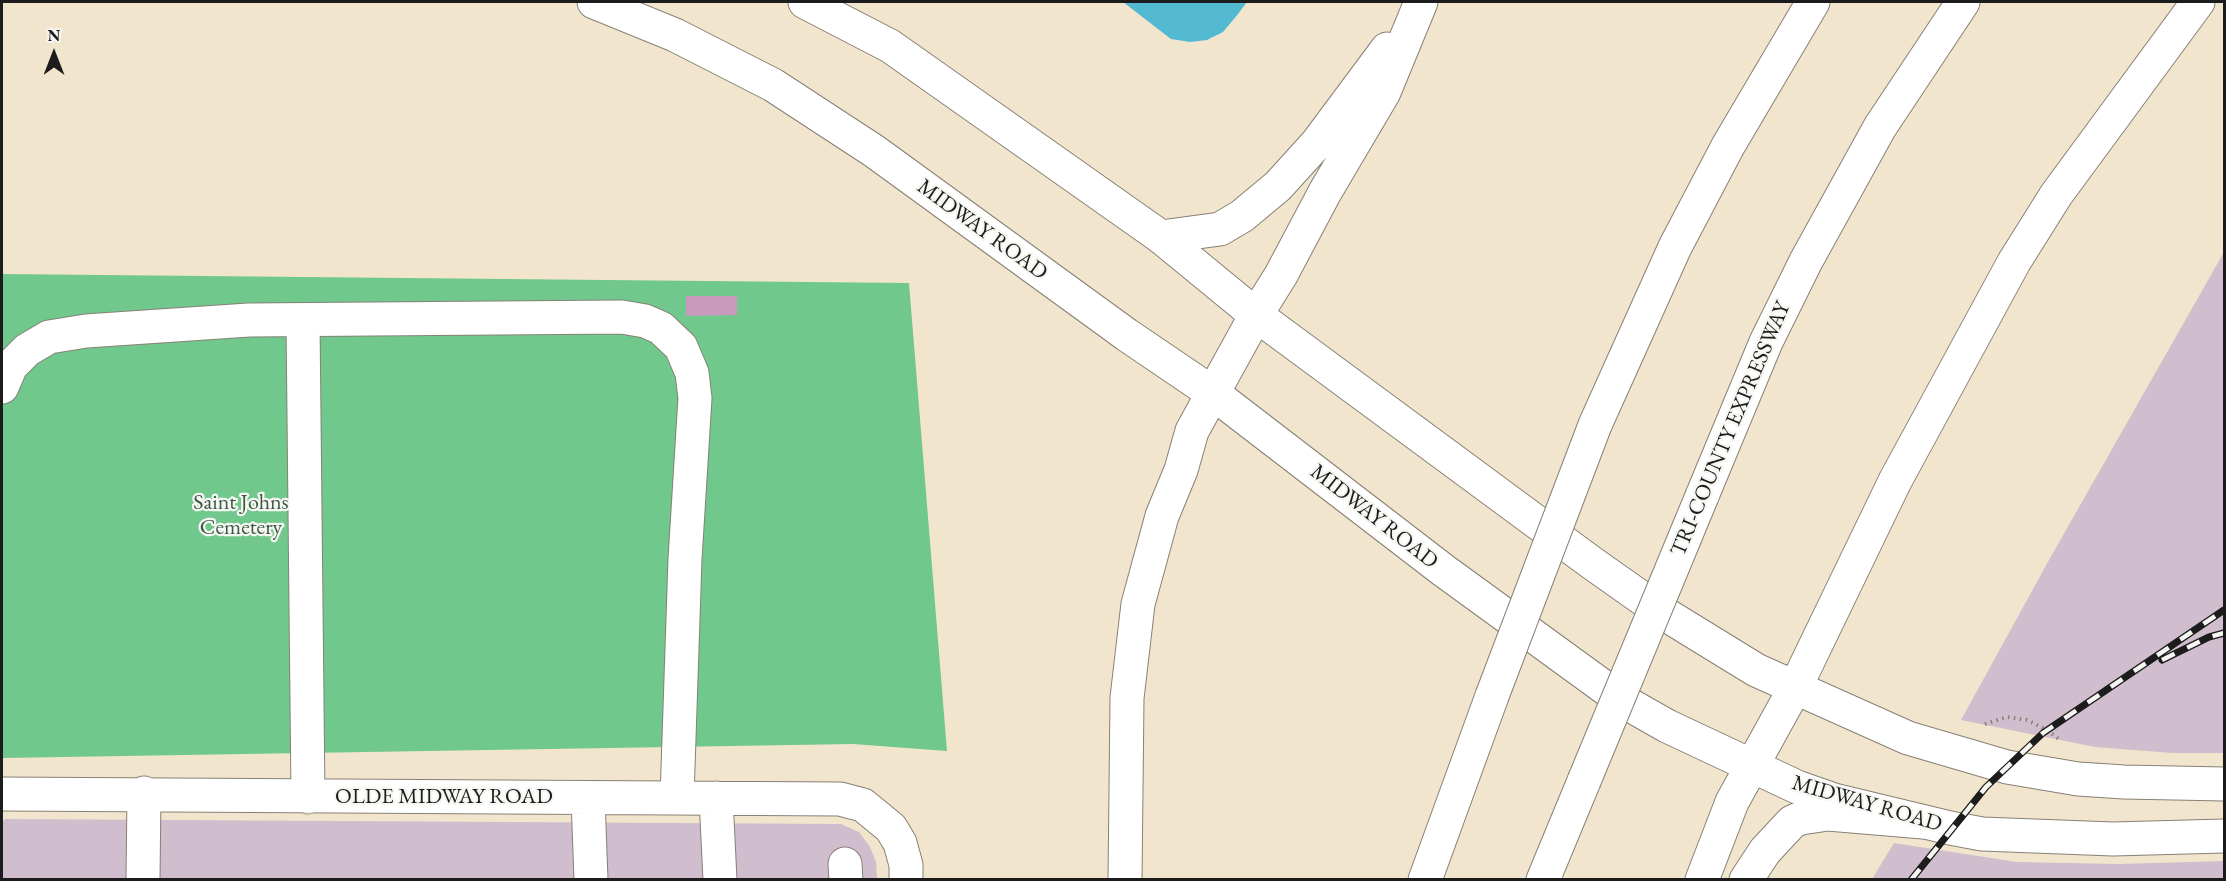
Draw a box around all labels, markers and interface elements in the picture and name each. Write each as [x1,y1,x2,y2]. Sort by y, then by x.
north arrow [24,24,84,84]
text: N [48,25,60,46]
street label: MIDWAY ROAD [912,174,1052,286]
street label: TRI-COUNTY EXPRESSWAY [1665,298,1797,560]
street label: MIDWAY ROAD [1305,459,1443,575]
park label: Saint Johns Cemetery [193,490,289,542]
street label: MIDWAY ROAD [1789,770,1945,838]
street label: OLDE MIDWAY ROAD [335,784,553,810]

